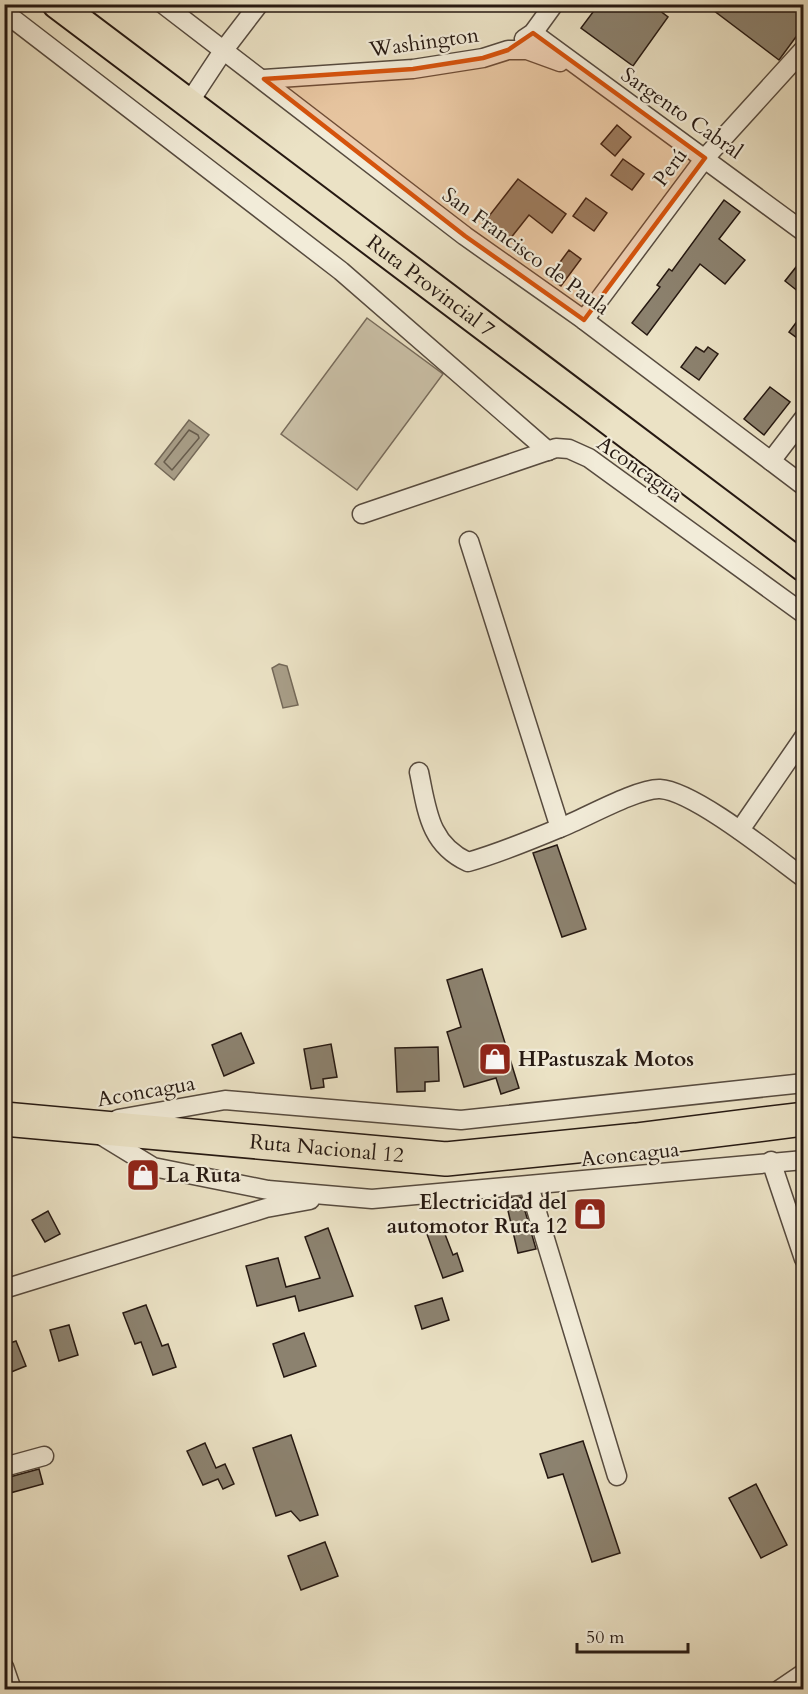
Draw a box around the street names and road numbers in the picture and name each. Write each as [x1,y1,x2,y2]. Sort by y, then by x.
street label: Washington [366,20,481,65]
street label: Sargento Cabral [615,61,748,166]
street label: Perú [646,142,694,192]
street label: San Francisco de Paula [436,181,615,322]
street label: Ruta Provincial 7 [360,228,501,344]
street label: Aconcagua [591,429,689,510]
street label: Aconcagua [95,1069,197,1114]
street label: Ruta Nacional 12 [248,1127,405,1170]
street label: Aconcagua [579,1135,681,1174]

